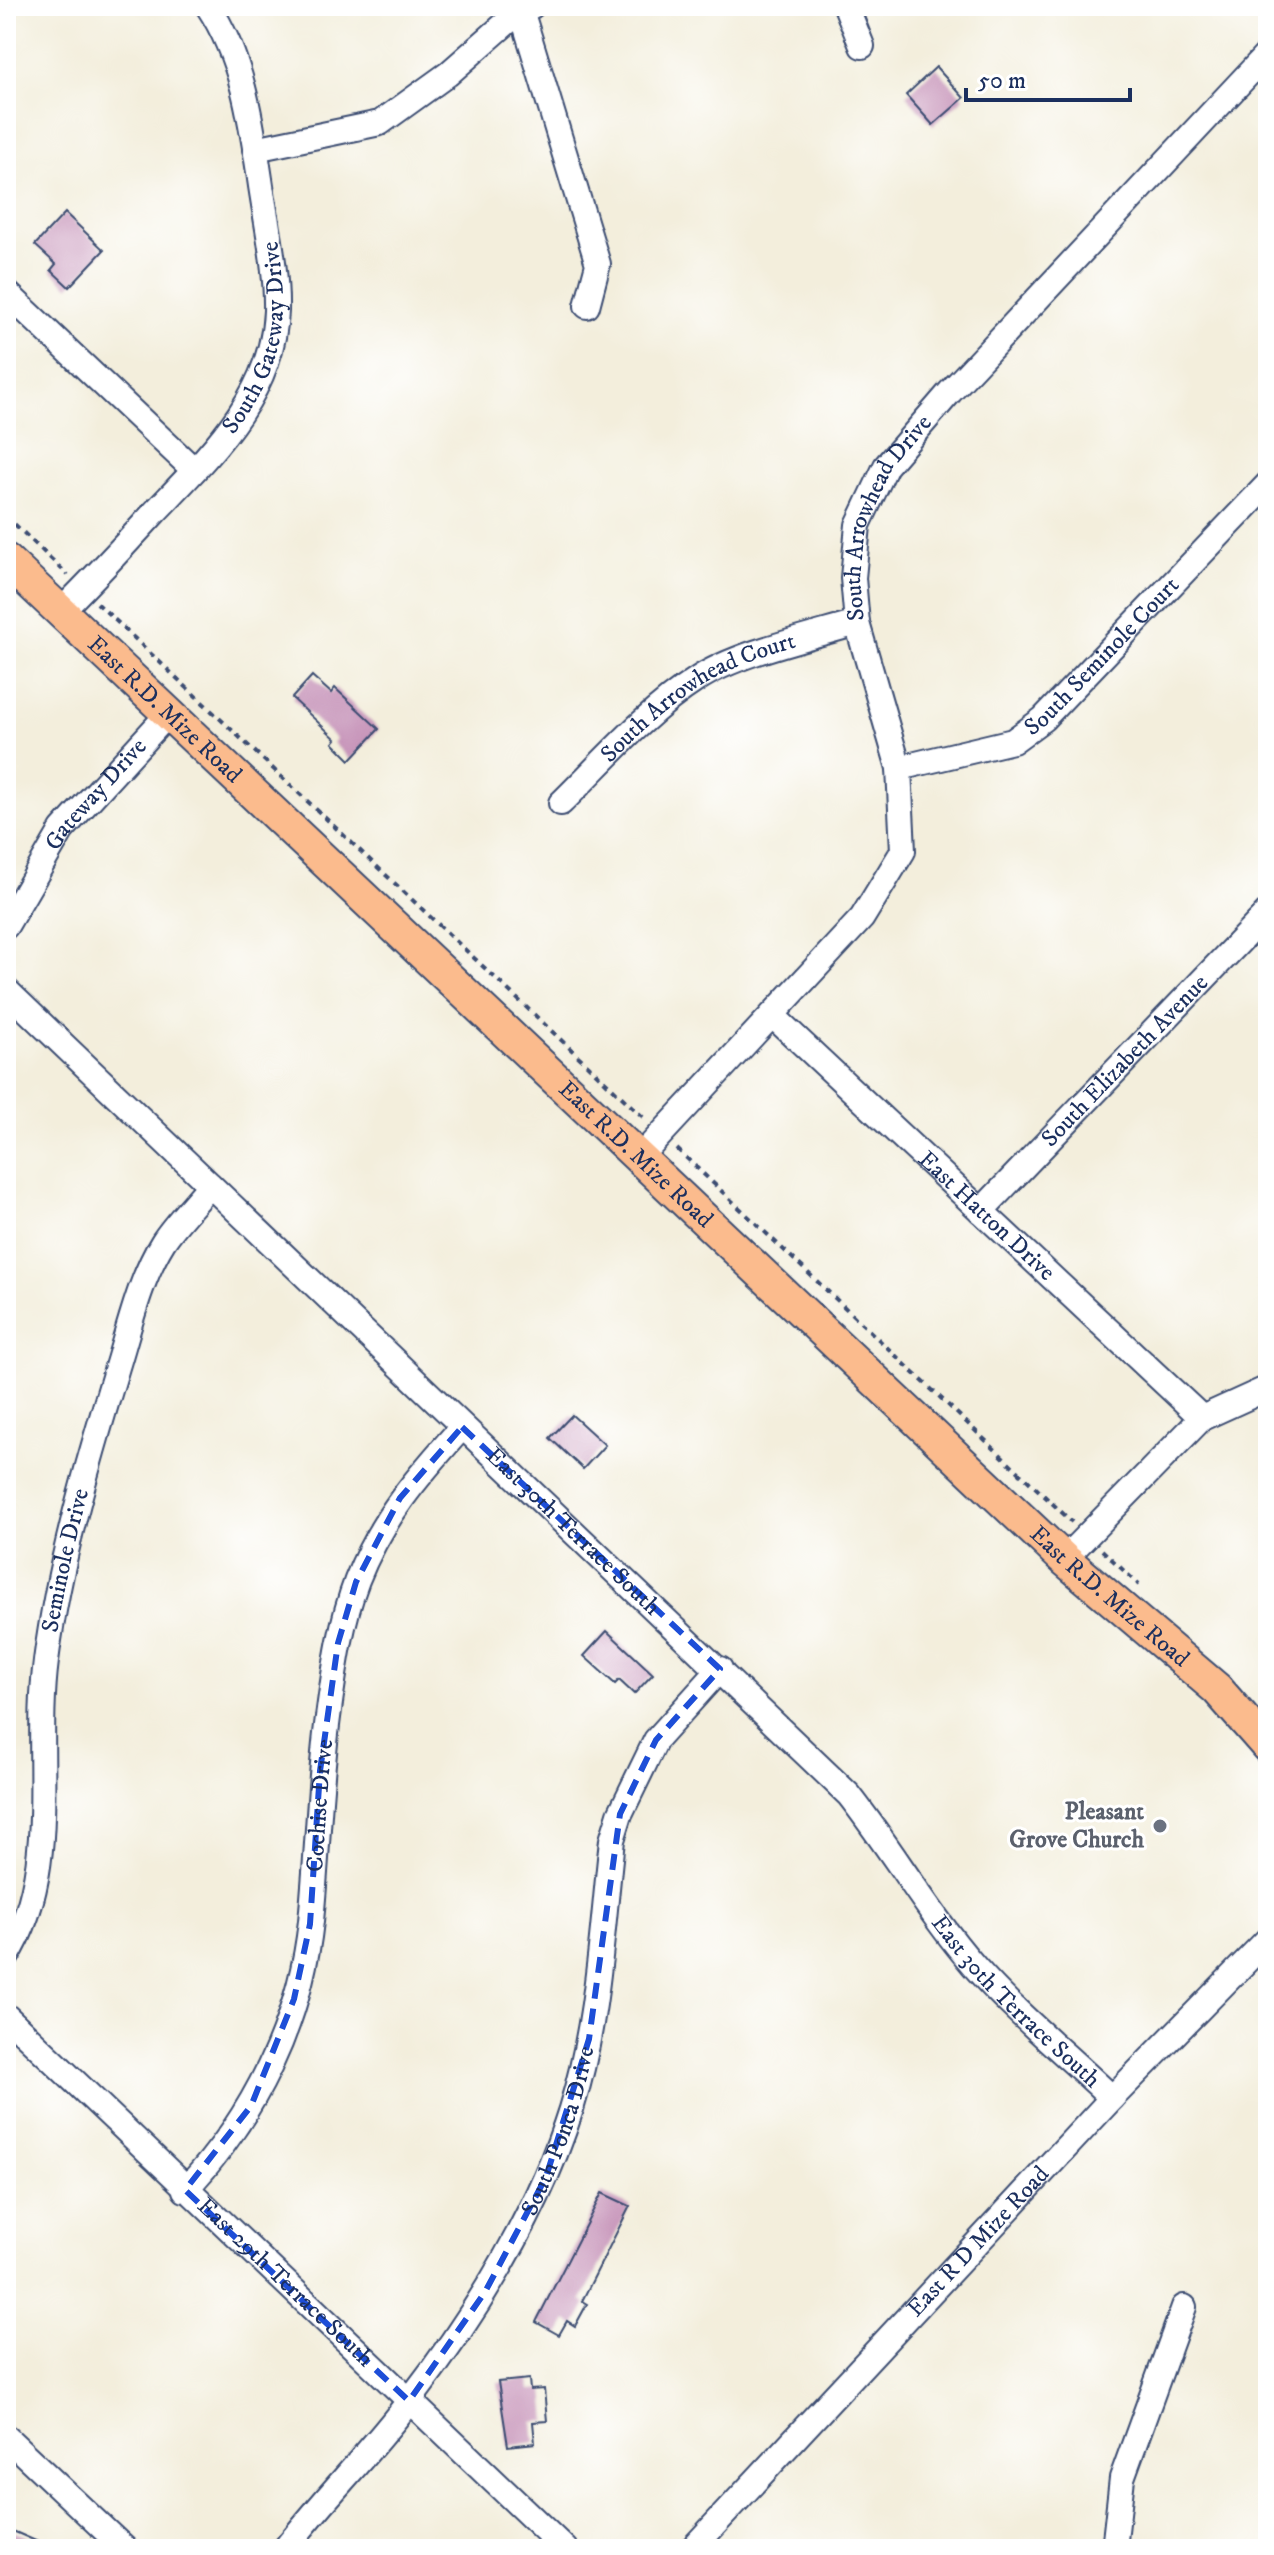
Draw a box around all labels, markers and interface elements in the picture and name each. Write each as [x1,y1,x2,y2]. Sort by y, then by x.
scale bar [966,52,1130,102]
text: 50 m [978,66,1026,96]
street label: South Gateway Drive [216,239,291,440]
street label: South Arrowhead Drive [838,409,939,622]
street label: South Seminole Court [1018,571,1186,743]
street label: South Arrowhead Court [594,626,799,769]
street label: East R.D. Mize Road [81,630,248,790]
street label: Gateway Drive [38,732,153,856]
street label: South Elizabeth Avenue [1035,968,1215,1154]
street label: East R.D. Mize Road [552,1074,719,1235]
street label: East Hatton Drive [912,1145,1061,1287]
street label: East 30th Terrace South [479,1441,667,1622]
street label: Seminole Drive [35,1485,96,1635]
street label: East R.D. Mize Road [1023,1519,1195,1674]
street label: Cochise Drive [300,1738,340,1873]
place label: Pleasant Grove Church [1009,1797,1144,1855]
marker: Pleasant Grove Church [1151,1817,1169,1835]
street label: East 30th Terrace South [924,1909,1107,2095]
street label: South Ponca Drive [515,2044,601,2221]
street label: East R D Mize Road [901,2160,1056,2323]
street label: East 29th Terrace South [191,2191,380,2374]

